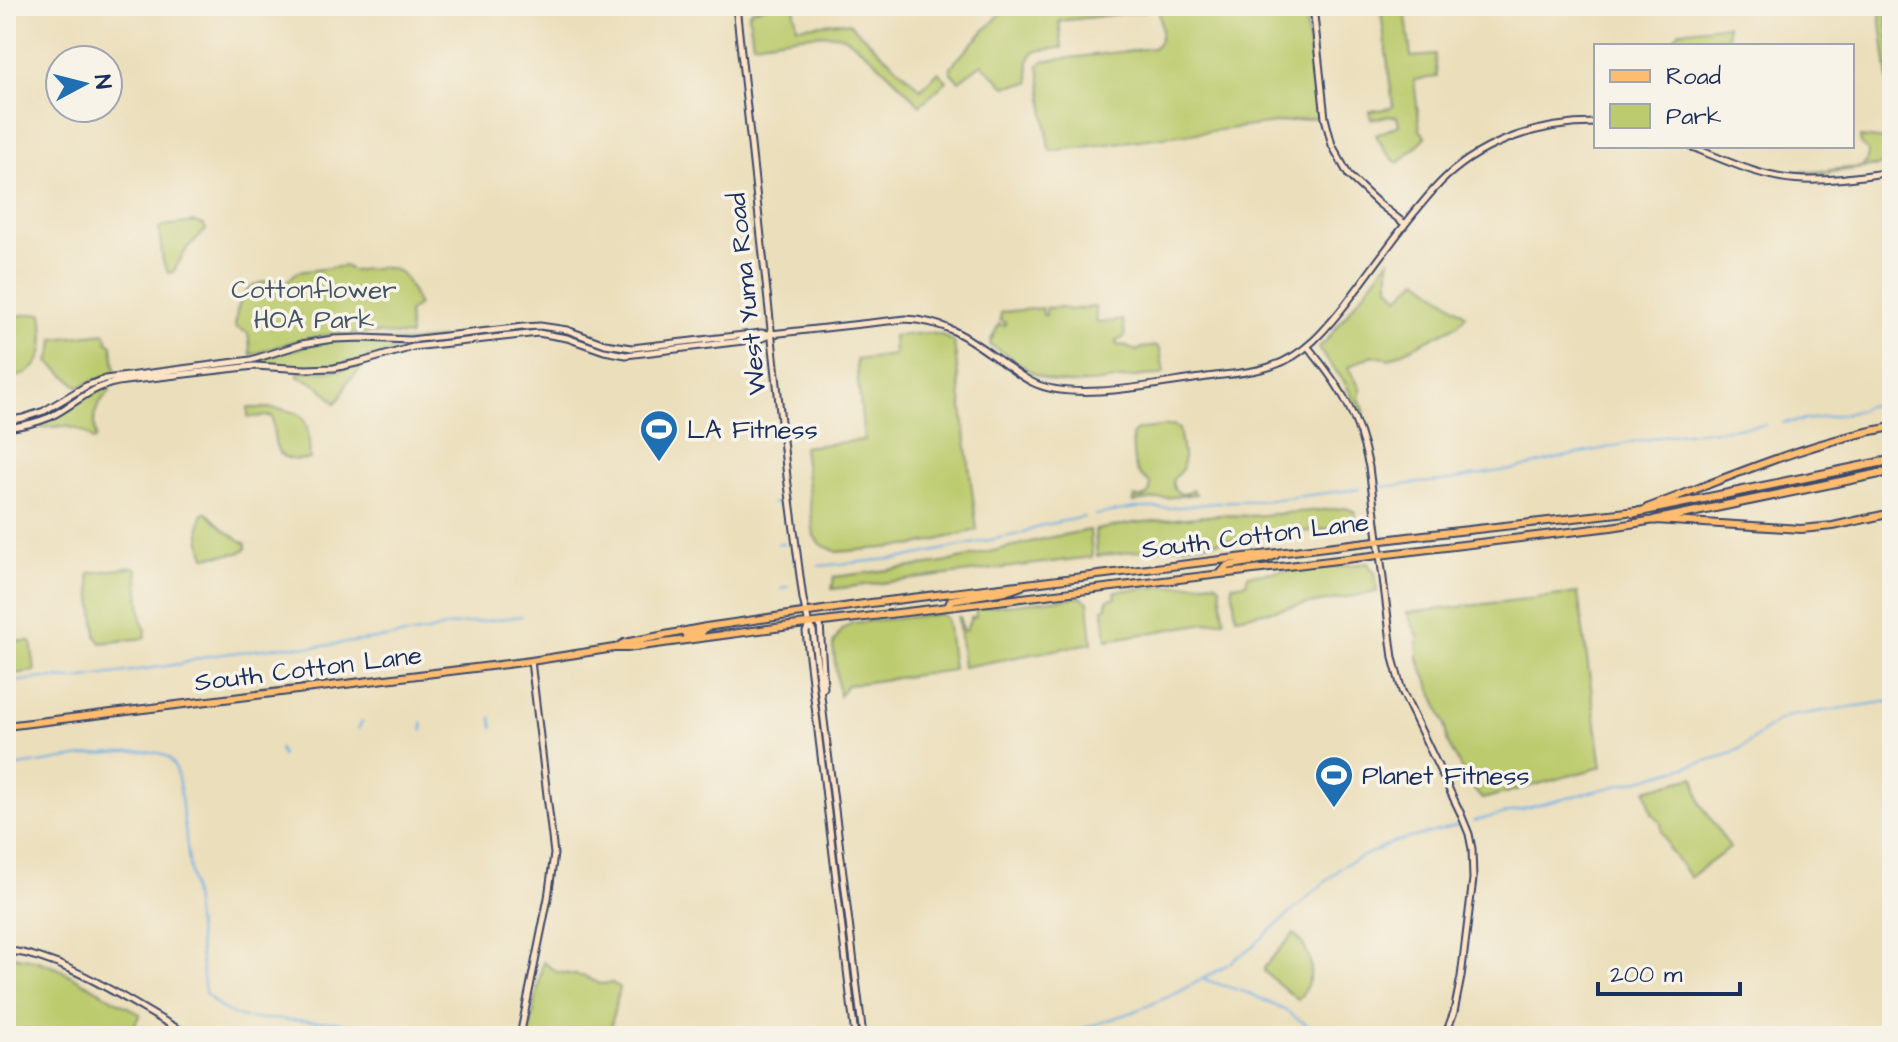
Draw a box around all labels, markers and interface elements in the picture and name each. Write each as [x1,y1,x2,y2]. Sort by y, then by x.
north arrow [44,44,124,124]
legend [1594,44,1854,148]
text: Road [1666,60,1721,94]
text: N [86,73,119,91]
text: Park [1666,100,1722,134]
street label: West Yuma Road [718,191,776,397]
park label: Cottonflower HOA Park [231,272,397,338]
sports icon: LA Fitness [638,408,680,463]
place label: LA Fitness [687,412,818,448]
street label: South Cotton Lane [1139,504,1371,568]
street label: South Cotton Lane [192,637,424,701]
sports icon: Planet Fitness [1313,754,1355,809]
place label: Planet Fitness [1362,758,1530,794]
scale bar [1598,946,1740,996]
text: 200 m [1610,958,1683,992]

